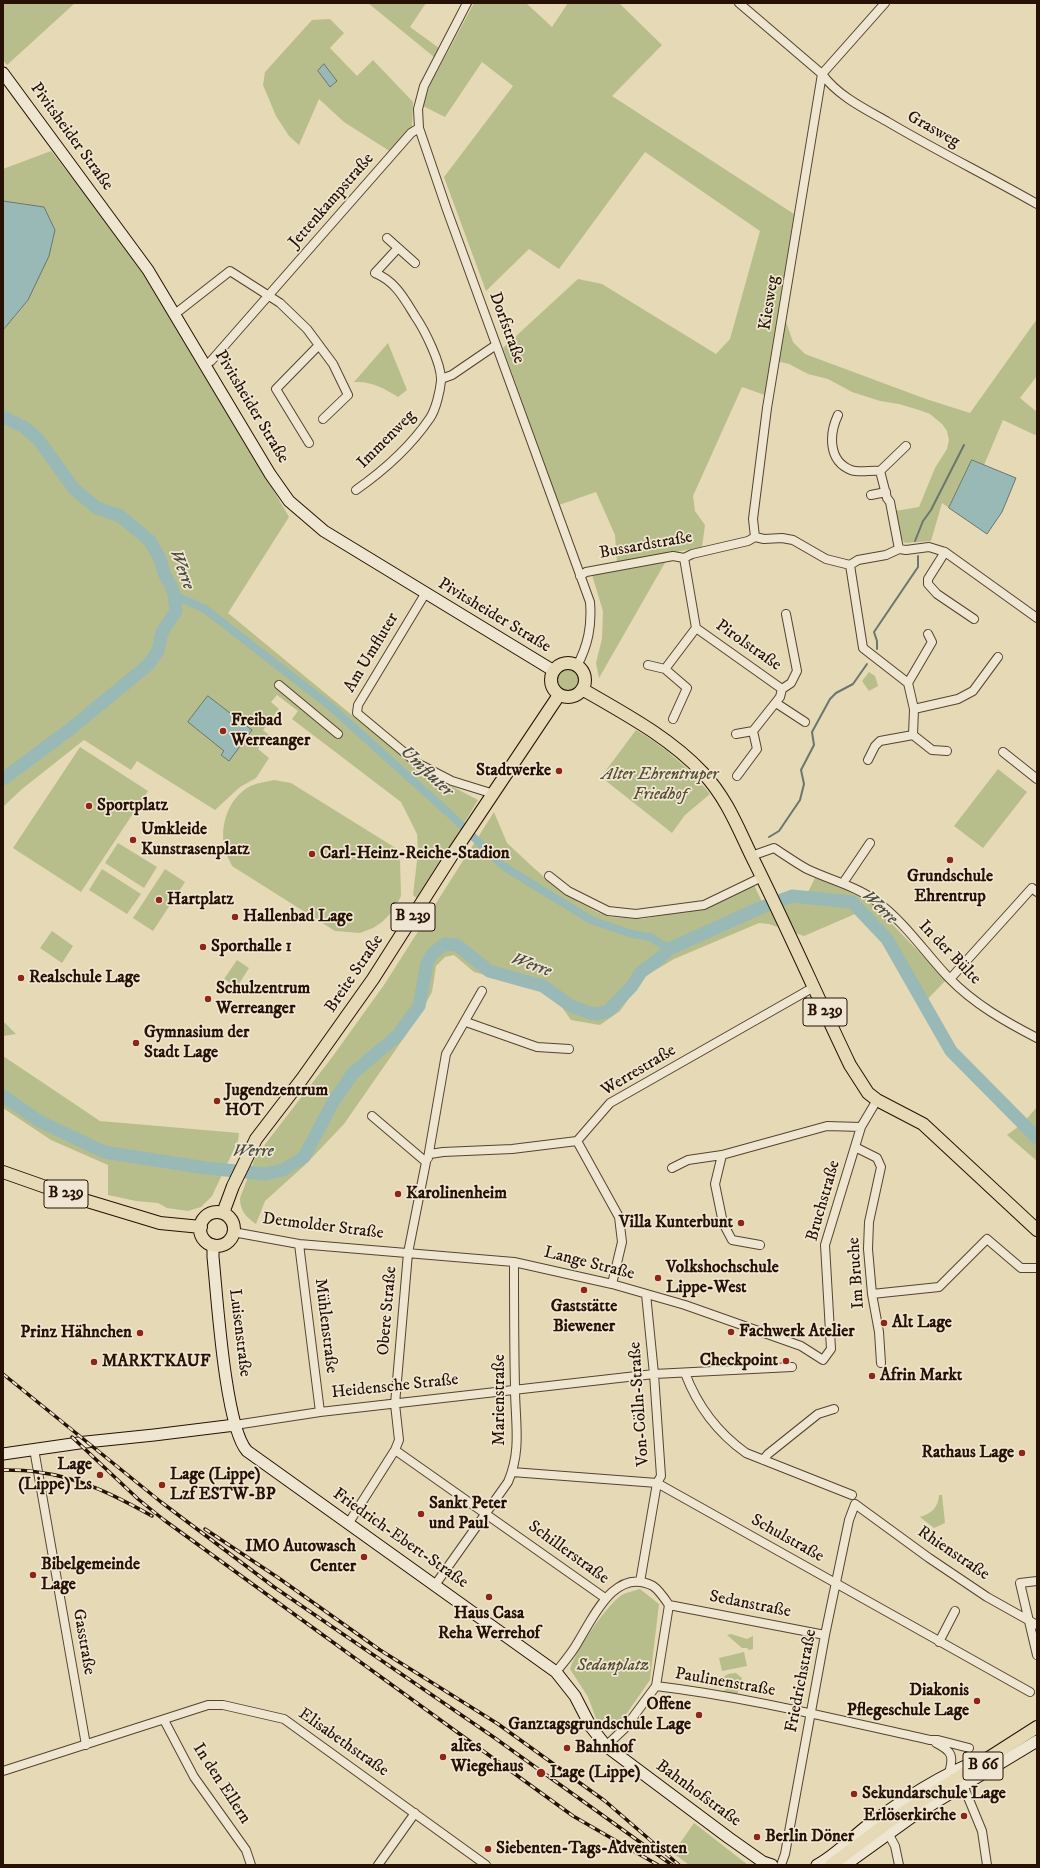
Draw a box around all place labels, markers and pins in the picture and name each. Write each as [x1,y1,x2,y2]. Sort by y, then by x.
place label: Freibad Werreanger [231,711,310,751]
marker: Freibad Werreanger [218,726,228,736]
place label: Stadtwerke [476,761,551,781]
marker: Stadtwerke [554,766,564,776]
place label: Sportplatz [97,796,168,816]
marker: Sportplatz [84,801,94,811]
place label: Umkleide Kunstrasenplatz [141,820,250,860]
marker: Umkleide Kunstrasenplatz [128,835,138,845]
place label: Carl-Heinz-Reiche-Stadion [320,844,510,864]
marker: Carl-Heinz-Reiche-Stadion [307,849,317,859]
marker: Grundschule Ehrentrup [945,855,955,865]
place label: Grundschule Ehrentrup [907,867,993,907]
place label: Hartplatz [167,890,234,910]
marker: Hartplatz [154,895,164,905]
place label: Hallenbad Lage [243,907,353,927]
marker: Hallenbad Lage [230,912,240,922]
place label: Sporthalle 1 [211,937,292,957]
marker: Sporthalle 1 [198,942,208,952]
place label: Realschule Lage [29,968,140,988]
marker: Realschule Lage [16,973,26,983]
place label: Schulzentrum Werreanger [216,979,310,1019]
marker: Schulzentrum Werreanger [203,994,213,1004]
place label: Gymnasium der Stadt Lage [144,1023,249,1063]
marker: Gymnasium der Stadt Lage [131,1038,141,1048]
place label: Jugendzentrum HOT [225,1081,328,1121]
marker: Jugendzentrum HOT [212,1096,222,1106]
place label: Karolinenheim [406,1184,507,1204]
marker: Karolinenheim [393,1189,403,1199]
place label: Villa Kunterbunt [619,1213,733,1233]
marker: Villa Kunterbunt [736,1218,746,1228]
place label: Volkshochschule Lippe-West [666,1258,779,1298]
marker: Volkshochschule Lippe-West [653,1273,663,1283]
marker: Gaststätte Biewener [579,1285,589,1295]
place label: Gaststätte Biewener [551,1297,617,1337]
place label: Alt Lage [892,1313,952,1333]
marker: Alt Lage [879,1318,889,1328]
place label: Fachwerk Atelier [739,1322,855,1342]
place label: Prinz Hähnchen [20,1323,132,1343]
marker: Fachwerk Atelier [726,1327,736,1337]
marker: Prinz Hähnchen [135,1328,145,1338]
place label: Checkpoint [700,1351,778,1371]
place label: MARKTKAUF [102,1352,210,1372]
marker: Checkpoint [781,1356,791,1366]
marker: MARKTKAUF [89,1357,99,1367]
place label: Afrin Markt [880,1366,962,1386]
marker: Afrin Markt [867,1371,877,1381]
place label: Rathaus Lage [922,1443,1014,1463]
marker: Rathaus Lage [1017,1448,1027,1458]
place label: Lage (Lippe) Ls [18,1455,92,1495]
place label: Lage (Lippe) Lzf ESTW-BP [170,1465,276,1505]
marker: Lage (Lippe) Ls [95,1470,105,1480]
marker: Lage (Lippe) Lzf ESTW-BP [157,1480,167,1490]
place label: Sankt Peter und Paul [429,1494,507,1534]
marker: Sankt Peter und Paul [416,1509,426,1519]
place label: IMO Autowasch Center [245,1537,356,1577]
marker: IMO Autowasch Center [359,1552,369,1562]
place label: Bibelgemeinde Lage [41,1555,140,1595]
marker: Bibelgemeinde Lage [28,1570,38,1580]
marker: Haus Casa Reha Werrehof [484,1592,494,1602]
place label: Haus Casa Reha Werrehof [438,1604,540,1644]
place label: Diakonis Pflegeschule Lage [847,1681,969,1721]
place label: Offene Ganztagsgrundschule Lage [508,1695,691,1735]
marker: Diakonis Pflegeschule Lage [972,1696,982,1706]
marker: Offene Ganztagsgrundschule Lage [694,1710,704,1720]
place label: altes Wiegehaus [451,1737,523,1777]
place label: Bahnhof [575,1738,633,1758]
marker: Bahnhof [562,1743,572,1753]
marker: altes Wiegehaus [438,1752,448,1762]
place label: Lage (Lippe) [550,1763,640,1783]
marker: Lage (Lippe) [535,1767,547,1779]
place label: Sekundarschule Lage [862,1784,1006,1804]
marker: Sekundarschule Lage [849,1789,859,1799]
place label: Erlöserkirche [863,1806,956,1826]
marker: Erlöserkirche [959,1811,969,1821]
place label: Berlin Döner [765,1827,854,1847]
marker: Berlin Döner [752,1832,762,1842]
place label: Siebenten-Tags-Adventisten [496,1839,687,1859]
marker: Siebenten-Tags-Adventisten [483,1844,493,1854]

